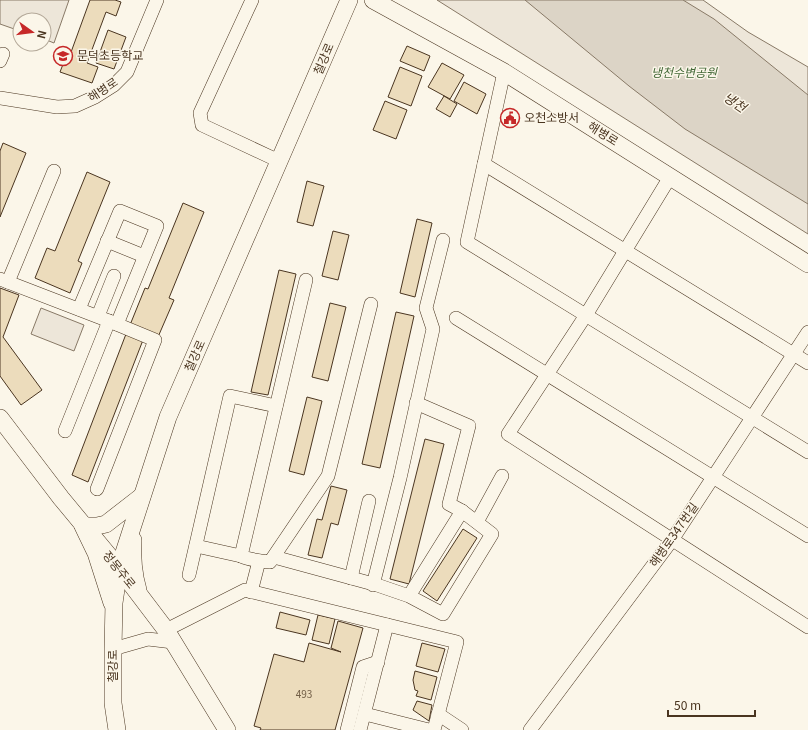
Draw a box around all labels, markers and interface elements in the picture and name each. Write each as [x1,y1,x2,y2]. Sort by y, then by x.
north arrow [12,12,52,52]
text: N [34,29,51,41]
street label: 철강로 [308,40,337,77]
school or university icon: 문덕초등학교 [52,45,74,67]
place label: 문덕초등학교 [77,46,143,63]
park label: 냉천수변공원 [651,63,718,80]
street label: 해병로 [84,72,121,105]
water label: 냉천 [720,87,751,117]
public building icon: 오천소방서 [499,107,521,129]
place label: 오천소방서 [524,108,579,125]
street label: 해병로 [585,117,622,149]
street label: 철강로 [179,337,208,374]
street label: 해병로347번길 [644,498,701,570]
street label: 정몽주로 [100,547,141,592]
street label: 철강로 [103,649,120,683]
house number: 493 [296,686,312,701]
scale bar [668,692,755,718]
text: 50 m [674,696,701,713]

